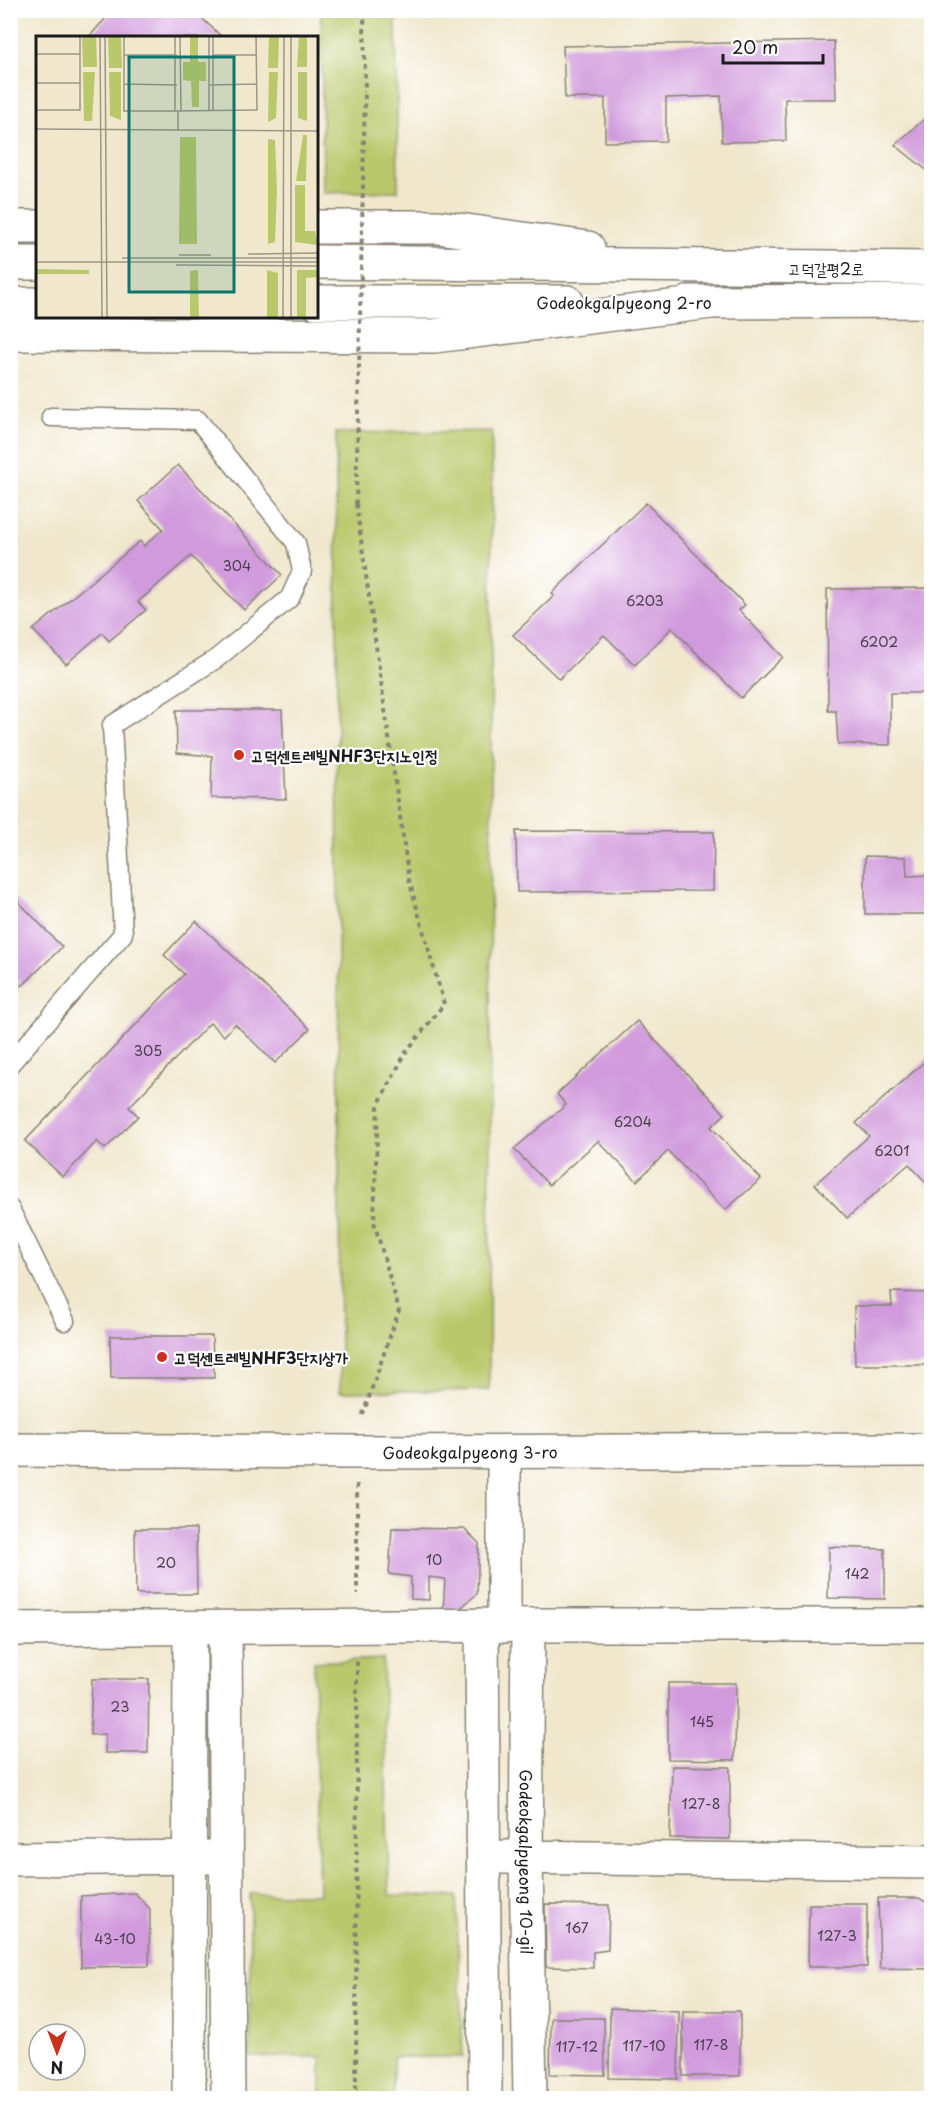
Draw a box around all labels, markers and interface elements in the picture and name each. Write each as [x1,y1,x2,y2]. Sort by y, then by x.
scale bar [723,27,824,65]
text: 20 m [732,33,778,60]
inset map [36,36,318,318]
street label: 고덕갈평2로 [788,256,864,280]
street label: Godeokgalpyeong 2-ro [536,290,712,314]
house number: 304 [223,555,251,576]
house number: 6203 [626,590,664,611]
house number: 6202 [860,631,898,652]
place label: 고덕센트레빌NHF3단지노인정 [251,743,438,767]
marker: 고덕센트레빌NHF3단지노인정 [232,748,246,762]
house number: 305 [134,1040,162,1061]
house number: 6204 [614,1111,652,1132]
house number: 6201 [875,1140,909,1161]
place label: 고덕센트레빌NHF3단지상가 [174,1345,348,1369]
marker: 고덕센트레빌NHF3단지상가 [155,1350,169,1364]
street label: Godeokgalpyeong 3-ro [382,1439,558,1464]
house number: 10 [426,1549,442,1570]
house number: 20 [156,1552,176,1573]
house number: 142 [845,1563,870,1584]
house number: 23 [111,1696,129,1717]
house number: 145 [690,1711,714,1732]
street label: Godeokgalpyeong 10-gil [514,1769,540,1955]
house number: 127-8 [681,1793,721,1814]
house number: 167 [565,1917,589,1938]
house number: 127-3 [817,1925,857,1946]
house number: 43-10 [94,1928,136,1949]
north arrow [27,2022,87,2082]
house number: 117-8 [693,2034,729,2055]
house number: 117-10 [623,2035,665,2056]
house number: 117-12 [556,2036,598,2057]
text: N [51,2056,63,2080]

